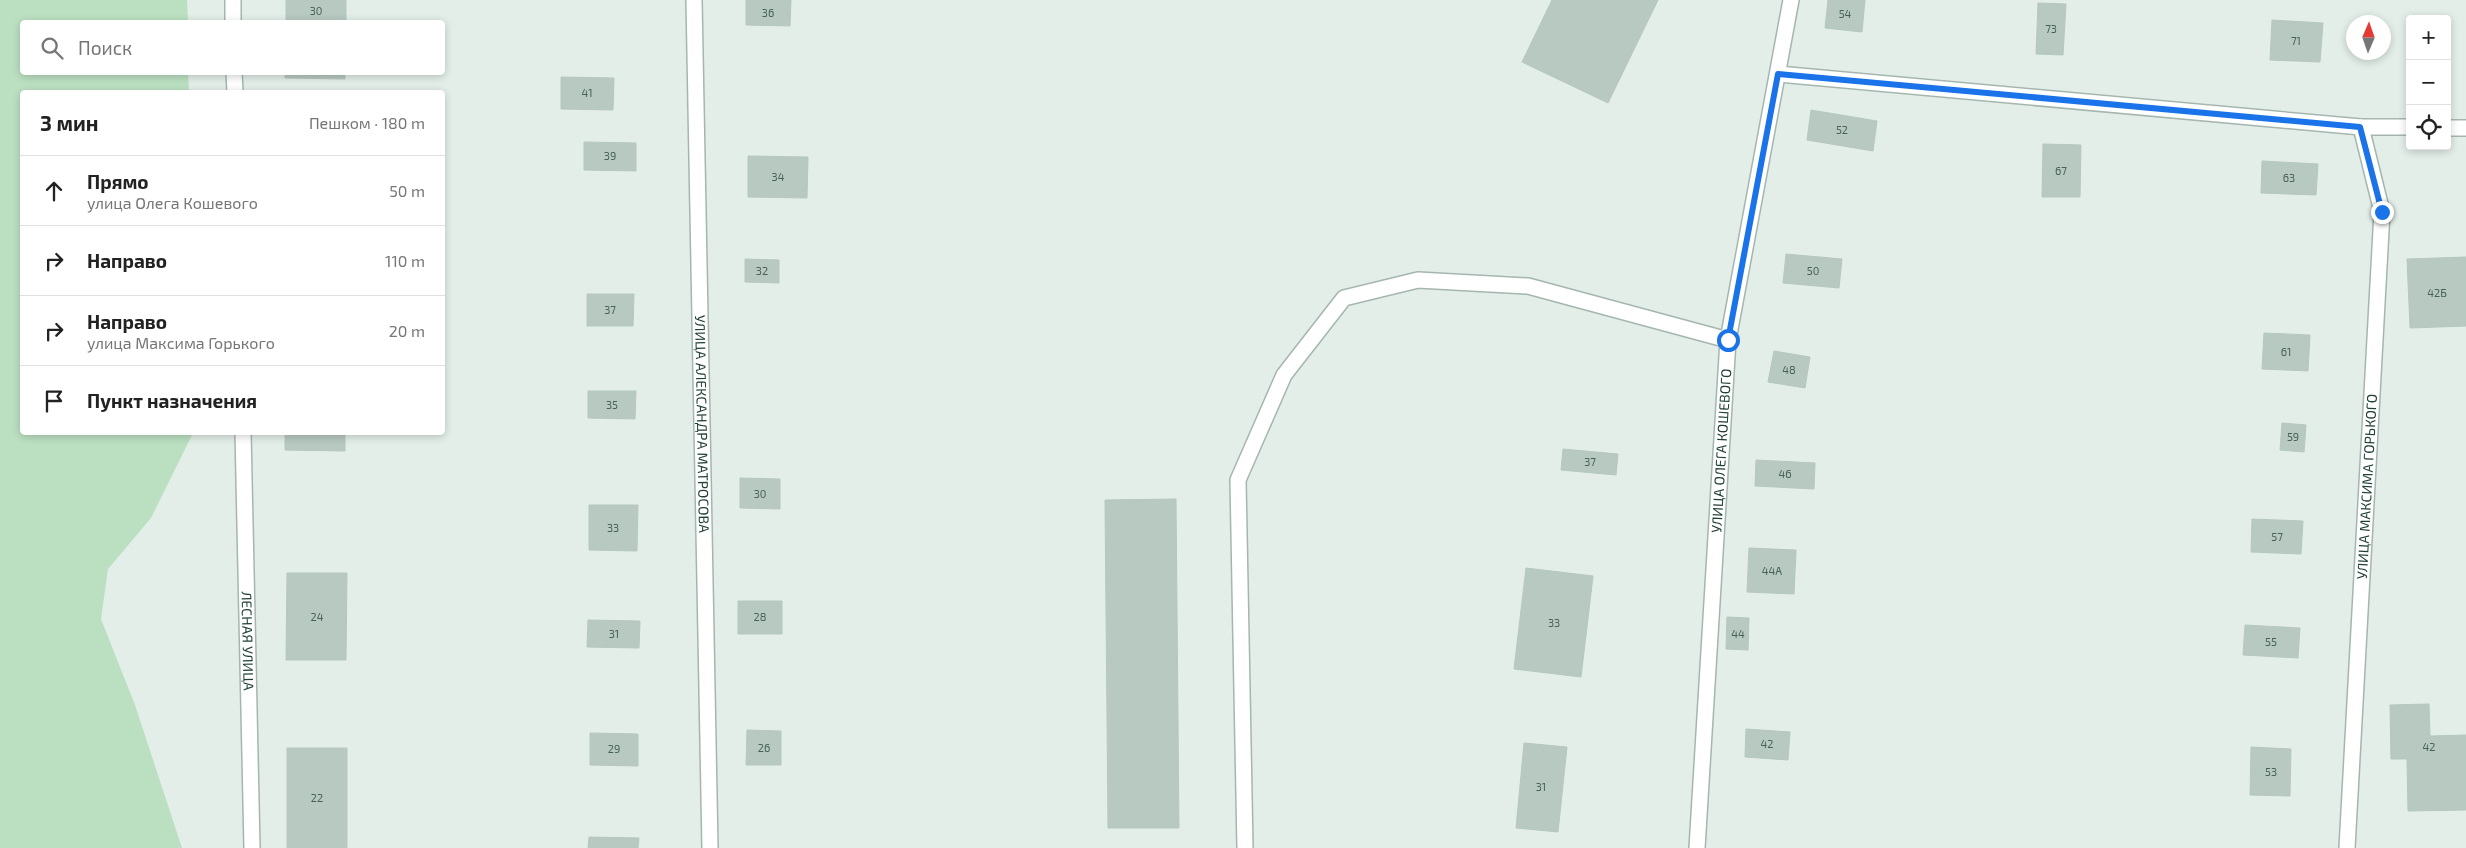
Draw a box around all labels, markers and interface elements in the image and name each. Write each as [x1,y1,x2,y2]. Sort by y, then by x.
house number: 30 [310,4,322,17]
house number: 36 [762,6,774,19]
house number: 54 [1839,7,1852,20]
north arrow [2346,15,2391,60]
map controls [2406,15,2451,150]
button: + [2406,15,2451,60]
search box [20,20,445,75]
house number: 73 [2045,22,2057,35]
icon: search [38,34,66,62]
house number: 71 [2291,34,2301,47]
text: Поиск [78,36,132,59]
button: − [2406,60,2451,105]
house number: 41 [581,86,593,99]
button: locate [2406,105,2451,150]
text: 3 мин [40,110,98,135]
text: Пешком · 180 m [309,113,425,132]
house number: 52 [1836,123,1848,136]
house number: 39 [604,149,616,162]
house number: 67 [2055,164,2067,177]
text: Прямо [87,170,149,193]
house number: 34 [772,170,785,183]
house number: 63 [2283,171,2295,184]
icon: ahead [40,177,68,205]
text: 50 m [389,181,425,200]
text: улица Олега Кошевого [87,193,258,212]
route end [2371,201,2394,224]
icon: right [40,247,68,275]
text: Направо [87,249,167,272]
text: 110 m [385,251,425,270]
house number: 32 [756,264,768,277]
house number: 50 [1807,264,1819,277]
house number: 42Б [2427,286,2447,299]
house number: 37 [604,303,616,316]
text: Направо [87,310,167,333]
street label: УЛИЦА АЛЕКСАНДРА МАТРОСОВА [692,315,713,533]
icon: right [40,317,68,345]
text: 20 m [389,321,425,340]
route start [1717,329,1740,352]
text: улица Максима Горького [87,333,275,352]
house number: 61 [2281,345,2291,358]
house number: 48 [1782,363,1796,376]
street label: УЛИЦА ОЛЕГА КОШЕВОГО [1707,368,1734,533]
icon: arrive [40,387,68,415]
text: Пункт назначения [87,389,257,412]
street label: УЛИЦА МАКСИМА ГОРЬКОГО [2353,393,2380,580]
house number: 35 [606,398,618,411]
house number: 59 [2287,430,2299,443]
house number: 37 [1584,455,1596,468]
house number: 46 [1778,467,1792,480]
house number: 30 [754,487,766,500]
house number: 33 [607,521,619,534]
house number: 57 [2271,530,2283,543]
house number: 44А [1762,564,1782,577]
street label: ЛЕСНАЯ УЛИЦА [238,591,258,691]
house number: 24 [311,610,324,623]
house number: 28 [754,610,766,623]
house number: 33 [1548,616,1560,629]
house number: 31 [609,627,619,640]
house number: 44 [1731,627,1745,640]
house number: 55 [2265,635,2277,648]
house number: 42 [1761,737,1773,750]
house number: 42 [2423,740,2435,753]
house number: 26 [758,741,770,754]
house number: 29 [608,742,620,755]
house number: 53 [2265,765,2277,778]
house number: 31 [1536,780,1546,793]
house number: 22 [311,791,323,804]

